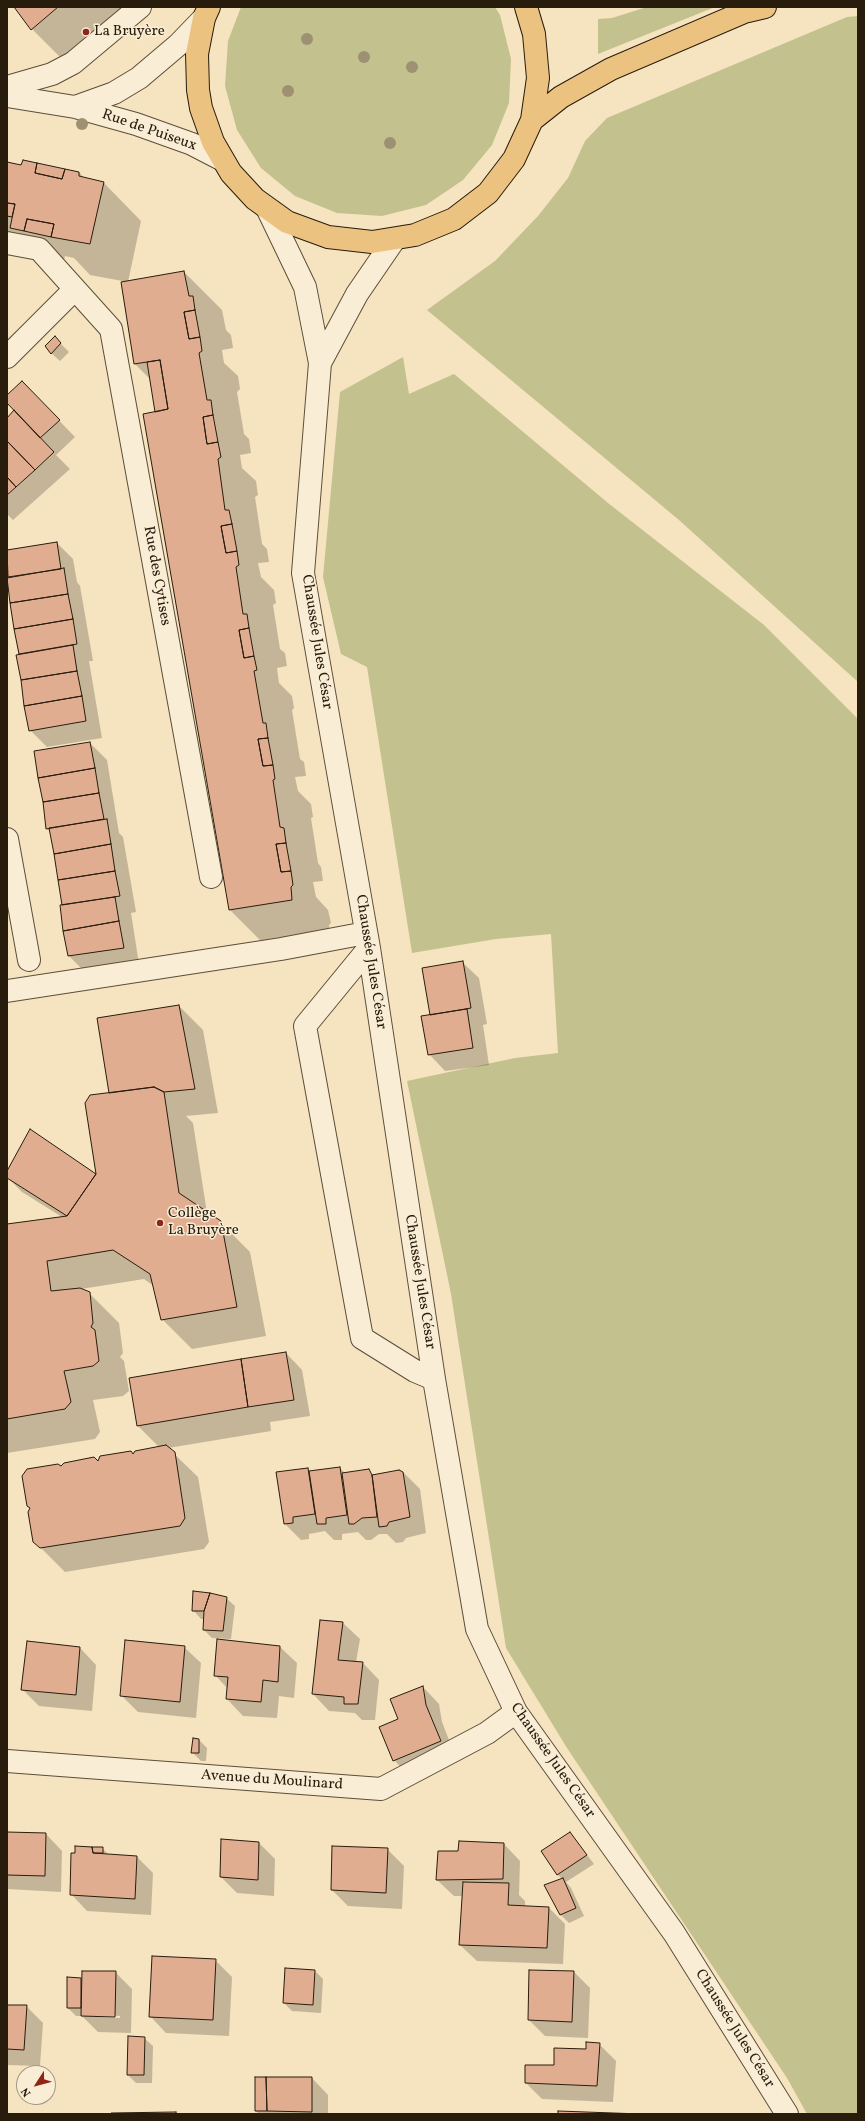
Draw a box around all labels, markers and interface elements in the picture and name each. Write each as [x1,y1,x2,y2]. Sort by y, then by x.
place label: La Bruyère [94,23,165,41]
marker: La Bruyère [81,27,91,37]
street label: Rue de Puiseux [99,106,199,156]
street label: Rue des Cytises [138,525,174,627]
street label: Chaussée Jules César [296,573,336,711]
street label: Chaussée Jules César [350,893,390,1031]
place label: Collège La Bruyère [168,1205,239,1240]
street label: Chaussée Jules César [399,1213,439,1351]
marker: Collège La Bruyère [155,1218,165,1228]
street label: Chaussée Jules César [506,1700,598,1822]
street label: Avenue du Moulinard [200,1767,344,1795]
street label: Chaussée Jules César [690,1966,778,2092]
north arrow [16,2065,56,2105]
text: N [18,2084,35,2099]

